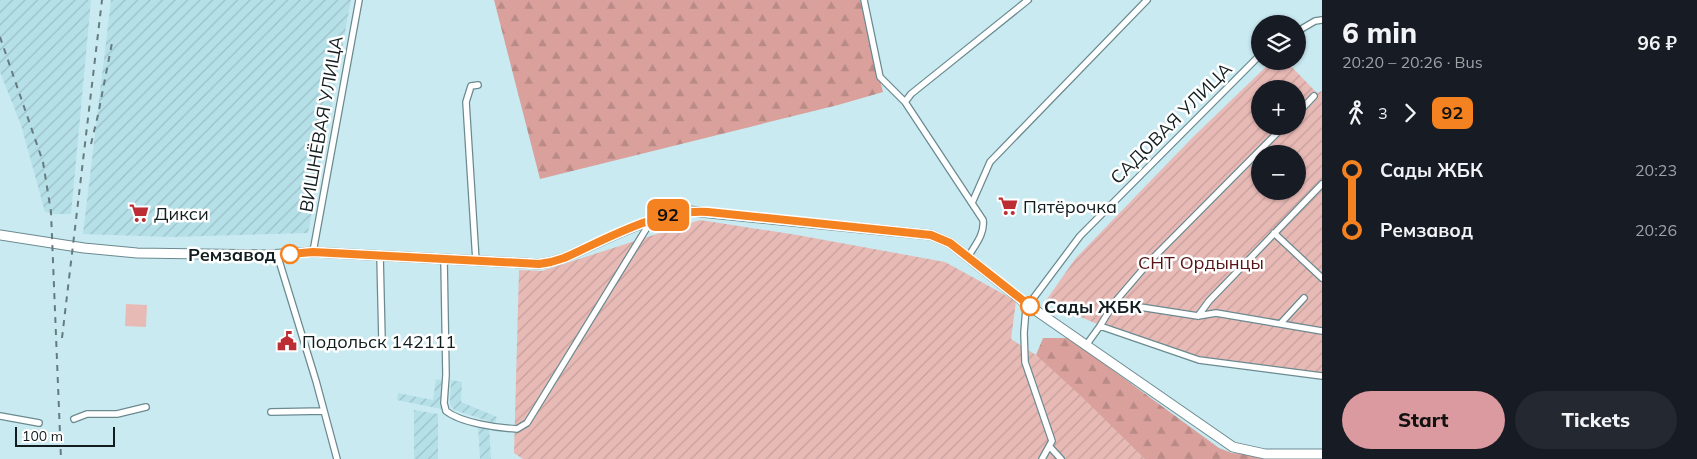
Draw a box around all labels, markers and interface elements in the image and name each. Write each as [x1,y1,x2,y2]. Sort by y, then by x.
map controls [1251,15,1306,200]
button: layers [1251,15,1306,70]
text: 6 min [1342,15,1417,50]
text: 96 ₽ [1638,31,1677,55]
street label: ВИШНЁВАЯ УЛИЦА [294,34,348,214]
text: 20:20 – 20:26 · Bus [1342,52,1483,72]
street label: САДОВАЯ УЛИЦА [1105,57,1237,189]
button: + [1251,80,1306,135]
icon: walk [1342,99,1370,127]
icon: forward [1396,99,1424,127]
text: 92 [1442,101,1463,124]
text: 3 [1378,103,1388,123]
button: − [1251,145,1306,200]
text: Сады ЖБК [1380,158,1483,182]
text: 20:23 [1635,160,1677,180]
supermarket icon: Пятёрочка [997,195,1019,217]
place label: Пятёрочка [1023,195,1117,218]
line badge: 92 [646,199,690,231]
supermarket icon: Дикси [128,202,150,224]
place label: Дикси [154,202,209,225]
text: 92 [657,203,679,226]
text: Ремзавод [1380,218,1473,242]
text: 20:26 [1635,220,1677,240]
place label: Ремзавод [188,243,277,266]
marker: Ремзавод [280,244,300,264]
park label: СНТ Ордынцы [1138,251,1264,274]
place label: Сады ЖБК [1044,295,1142,318]
marker: Сады ЖБК [1020,296,1040,316]
public building icon: Подольск 142111 [276,330,298,352]
place label: Подольск 142111 [302,330,456,353]
button: Start [1342,391,1505,449]
button: Tickets [1515,391,1677,449]
scale bar [15,424,115,447]
text: 100 m [22,427,63,445]

